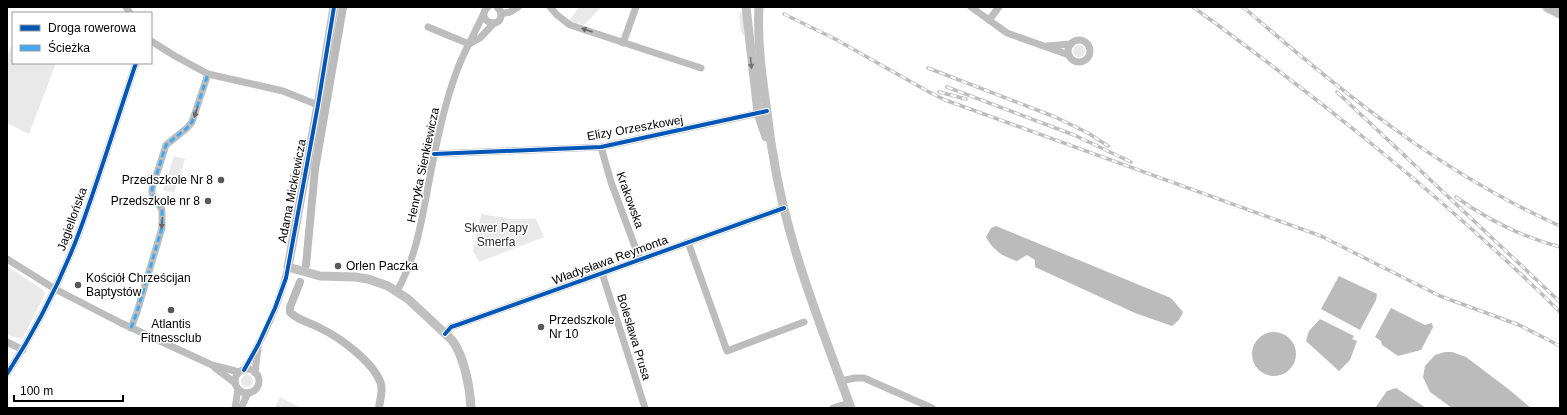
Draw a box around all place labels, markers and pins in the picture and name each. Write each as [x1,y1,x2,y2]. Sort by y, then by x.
place label: Przedszkole Nr 8 [122,173,213,187]
marker: Przedszkole Nr 8 [216,175,226,185]
place label: Przedszkole nr 8 [111,194,200,208]
marker: Przedszkole nr 8 [203,196,213,206]
place label: Orlen Paczka [346,259,418,273]
marker: Orlen Paczka [333,261,343,271]
place label: Kościół Chrześcijan Baptystów [86,271,191,299]
marker: Kościół Chrześcijan Baptystów [73,280,83,290]
marker: Atlantis Fitnessclub [166,305,176,315]
place label: Przedszkole Nr 10 [549,313,615,341]
place label: Atlantis Fitnessclub [141,317,202,345]
marker: Przedszkole Nr 10 [536,322,546,332]

